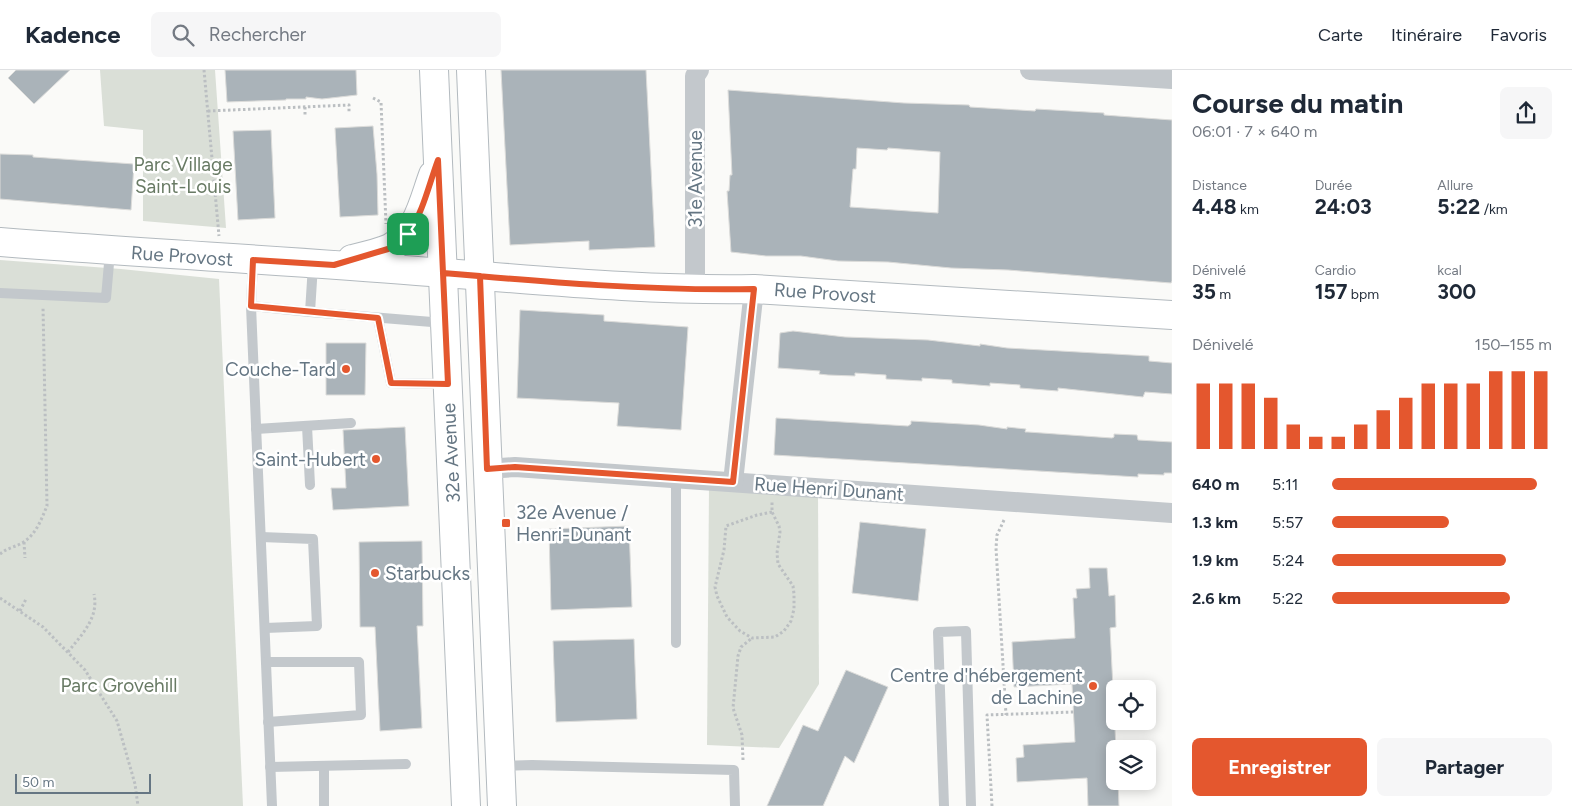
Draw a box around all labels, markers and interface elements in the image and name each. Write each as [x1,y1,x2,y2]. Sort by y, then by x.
search box [151,12,501,57]
text: Kadence [25,20,121,49]
icon: search [169,21,197,49]
text: Rechercher [209,23,306,46]
text: Carte [1318,24,1363,46]
text: Itinéraire [1391,24,1462,46]
text: Favoris [1490,24,1547,46]
text: Course du matin [1192,86,1403,120]
button: share [1500,87,1552,139]
text: 06:01 · 7 × 640 m [1192,122,1317,141]
street label: 31e Avenue [684,130,707,228]
park label: Parc Village Saint-Louis [133,153,233,198]
text: Distance [1192,177,1247,194]
text: Durée [1315,177,1352,194]
text: Allure [1437,177,1473,194]
text: 4.48 [1192,194,1237,219]
text: 24:03 [1315,194,1372,219]
text: 5:22 [1437,194,1480,219]
text: km [1237,201,1259,218]
text: /km [1480,201,1508,218]
pin [387,213,429,255]
icon: arrive [394,220,422,248]
street label: Rue Provost [130,241,234,271]
text: Dénivelé [1192,262,1246,279]
text: Cardio [1315,262,1356,279]
text: kcal [1437,262,1462,279]
street label: Rue Provost [773,278,877,308]
text: 35 [1192,279,1216,304]
text: 157 [1315,279,1347,304]
text: 300 [1437,279,1476,304]
text: m [1216,286,1231,303]
text: bpm [1347,286,1379,303]
text: Dénivelé [1192,335,1254,354]
text: 150–155 m [1475,335,1552,354]
place label: Couche-Tard [225,358,336,381]
marker: Couche-Tard [340,363,352,375]
street label: 32e Avenue [437,402,465,504]
place label: Saint-Hubert [255,448,366,471]
marker: Saint-Hubert [370,453,382,465]
street label: Rue Henri Dunant [753,472,905,506]
text: 640 m [1192,475,1240,494]
text: 5:11 [1272,475,1298,494]
place label: 32e Avenue / Henri-Dunant [516,501,632,546]
text: 1.3 km [1192,513,1238,532]
text: 5:57 [1272,513,1303,532]
marker: 32e Avenue / Henri-Dunant [500,517,512,529]
text: 1.9 km [1192,551,1238,570]
text: 5:24 [1272,551,1304,570]
place label: Starbucks [385,562,470,585]
marker: Starbucks [369,567,381,579]
text: 2.6 km [1192,589,1241,608]
text: 5:22 [1272,589,1303,608]
place label: Centre d'hébergement de Lachine [890,664,1083,709]
park label: Parc Grovehill [61,674,177,697]
marker: Centre d'hébergement de Lachine [1087,680,1099,692]
map controls [1106,680,1156,790]
button: locate [1106,680,1156,730]
button: Enregistrer [1192,738,1367,796]
button: Partager [1377,738,1552,796]
button: layers [1106,740,1156,790]
scale bar [15,771,151,794]
text: 50 m [22,774,54,791]

